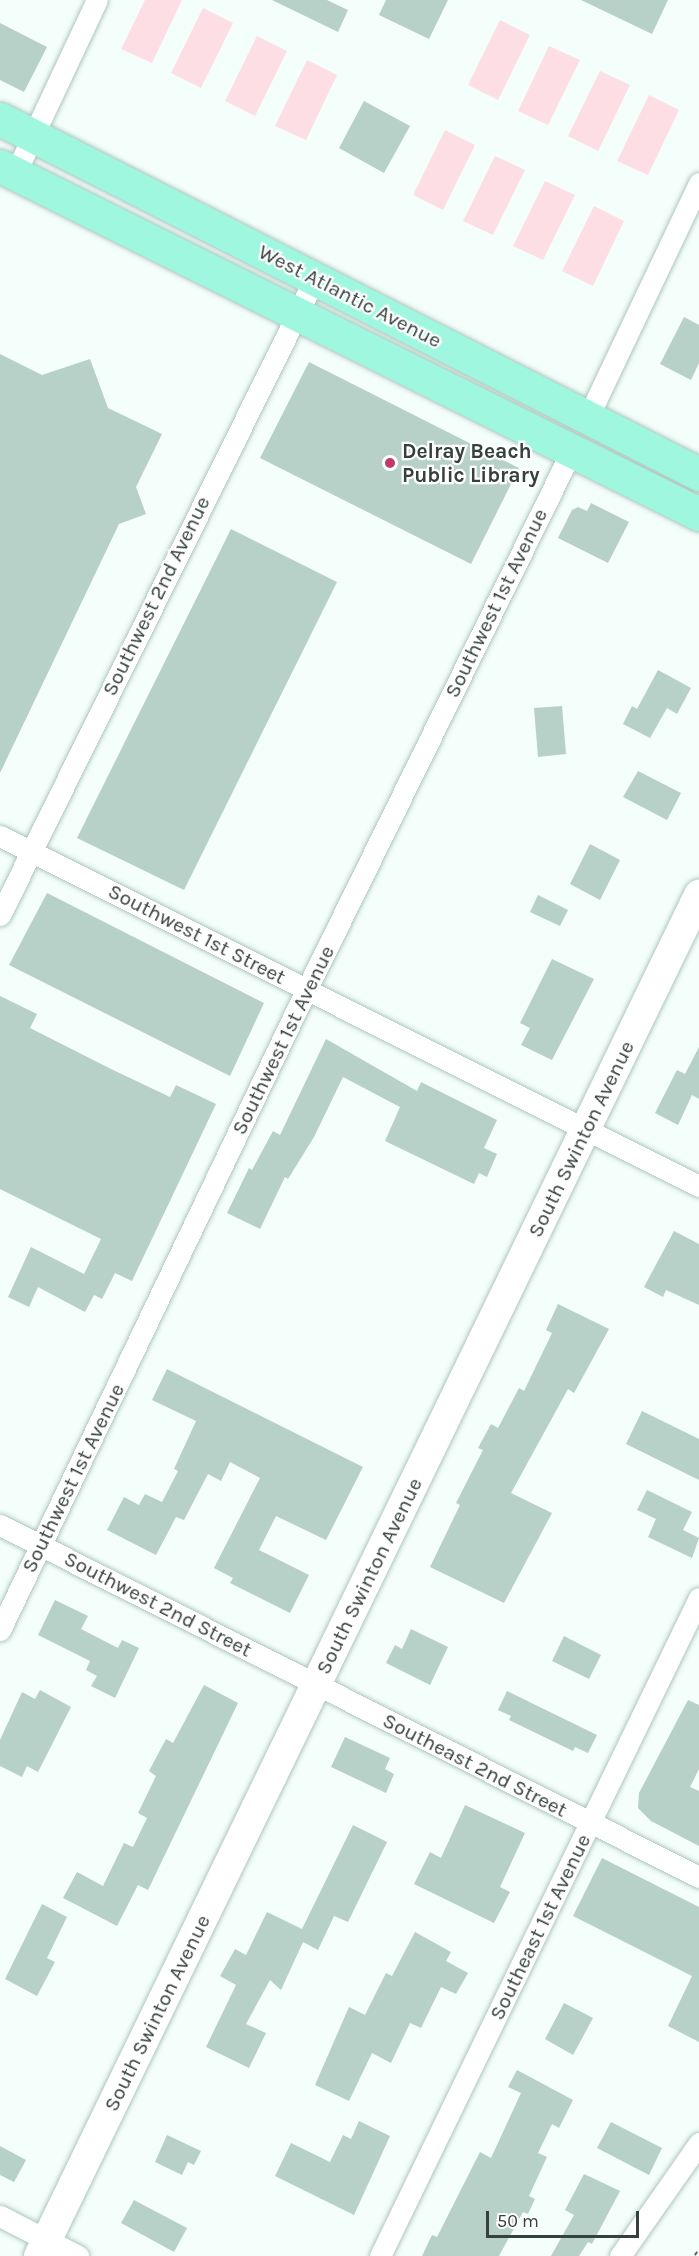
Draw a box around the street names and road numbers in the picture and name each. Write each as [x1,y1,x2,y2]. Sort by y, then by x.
street label: West Atlantic Avenue [254,239,446,353]
street label: Southwest 2nd Avenue [97,492,215,700]
street label: Southwest 1st Avenue [439,504,553,702]
street label: Southwest 1st Street [104,878,290,990]
street label: Southwest 1st Avenue [226,941,340,1139]
street label: South Swinton Avenue [522,1037,640,1241]
street label: Southwest 1st Avenue [16,1379,130,1577]
street label: South Swinton Avenue [310,1474,428,1678]
street label: Southwest 2nd Street [60,1546,256,1662]
street label: Southeast 2nd Street [379,1708,571,1822]
street label: Southeast 1st Avenue [484,1830,596,2024]
street label: South Swinton Avenue [98,1911,216,2115]

